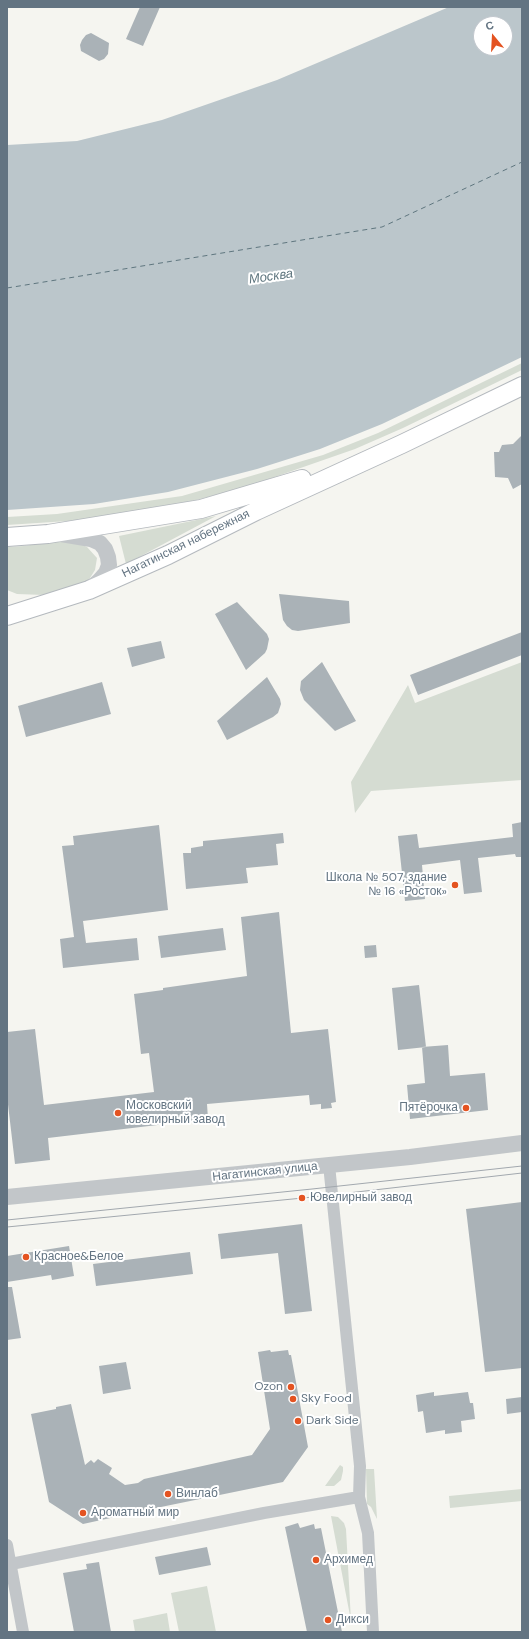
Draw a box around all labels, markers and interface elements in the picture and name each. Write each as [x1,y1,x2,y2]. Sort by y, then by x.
north arrow [473,16,513,56]
text: С [484,18,496,33]
water label: Москва [248,266,294,288]
street label: Нагатинская набережная [120,507,252,581]
place label: Школа № 507, здание № 16 «Росток» [326,871,447,899]
marker: Школа № 507, здание № 16 «Росток» [450,880,460,890]
place label: Московский ювелирный завод [126,1099,225,1127]
place label: Пятёрочка [399,1101,458,1115]
marker: Пятёрочка [461,1103,471,1113]
marker: Московский ювелирный завод [113,1108,123,1118]
street label: Нагатинская улица [212,1159,318,1185]
place label: Ювелирный завод [310,1191,412,1205]
marker: Ювелирный завод [297,1193,307,1203]
place label: Красное&Белое [34,1250,124,1264]
marker: Красное&Белое [21,1252,31,1262]
place label: Ozon [254,1380,283,1394]
marker: Ozon [286,1382,296,1392]
place label: Sky Food [301,1392,352,1406]
marker: Sky Food [288,1394,298,1404]
place label: Dark Side [306,1414,359,1428]
marker: Dark Side [293,1416,303,1426]
place label: Винлаб [176,1487,218,1501]
marker: Винлаб [163,1489,173,1499]
place label: Ароматный мир [91,1506,179,1520]
marker: Ароматный мир [78,1508,88,1518]
place label: Архимед [324,1553,373,1567]
marker: Архимед [311,1555,321,1565]
place label: Дикси [336,1613,369,1627]
marker: Дикси [323,1615,333,1625]

